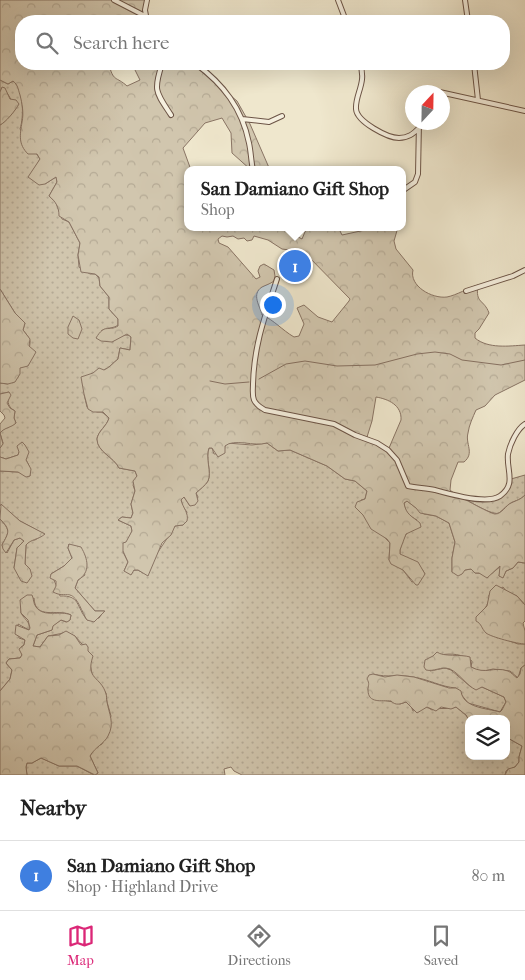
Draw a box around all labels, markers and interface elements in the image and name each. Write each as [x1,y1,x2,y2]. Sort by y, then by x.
search box [15,15,510,70]
icon: search [33,29,61,57]
text: Search here [73,32,169,54]
north arrow [405,85,450,130]
popup [184,166,406,231]
text: San Damiano Gift Shop [201,178,389,200]
text: Shop [201,200,235,219]
pin: 1 [279,247,311,285]
your location [260,292,286,318]
map controls [465,715,510,760]
button: layers [465,715,510,760]
text: Nearby [20,796,86,820]
text: San Damiano Gift Shop [67,855,255,877]
text: 1 [33,866,39,885]
text: 80 m [471,866,505,885]
text: Shop · Highland Drive [67,877,218,896]
tab: Map [67,922,95,969]
tab: Directions [228,922,291,969]
tab: Saved [424,922,458,969]

